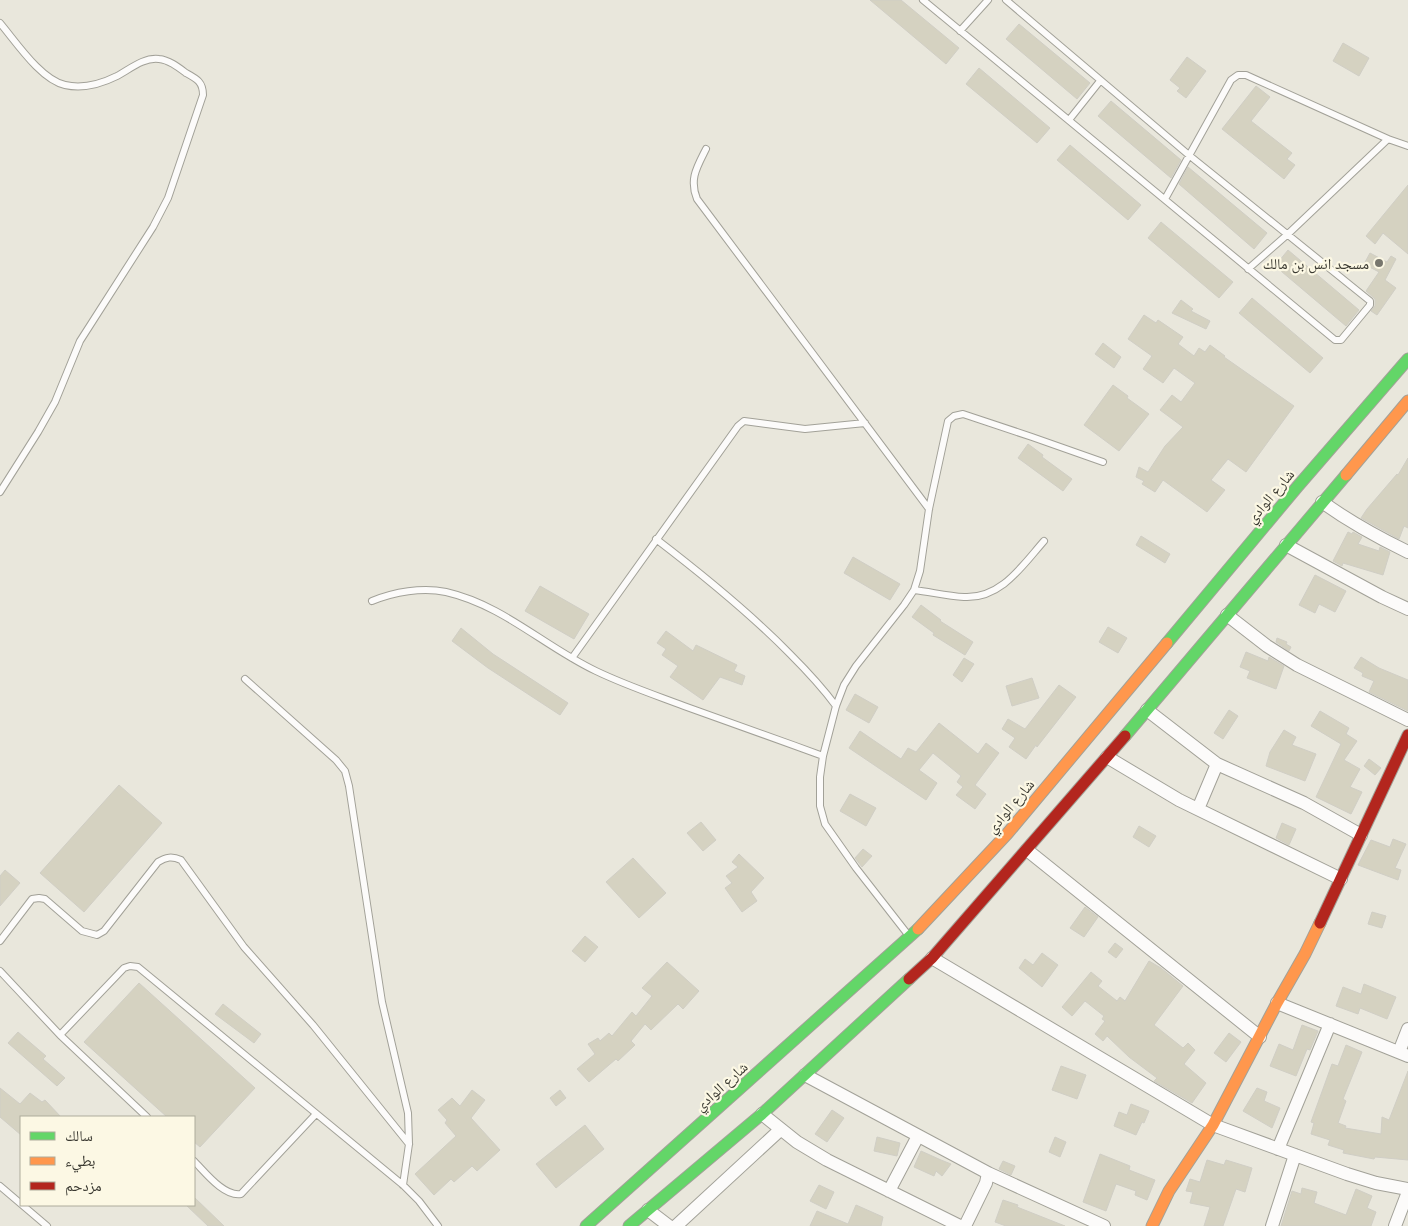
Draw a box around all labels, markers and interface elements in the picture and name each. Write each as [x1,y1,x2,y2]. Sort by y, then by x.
place label: مسجد انس بن مالك [1263,254,1369,274]
marker: مسجد انس بن مالك [1373,257,1385,269]
street label: شارع الوادي [1242,465,1300,529]
street label: شارع الوادي [982,775,1040,839]
street label: شارع الوادي [690,1057,754,1117]
legend [20,1116,195,1206]
text: سالك [65,1126,93,1145]
text: بطيء [65,1151,95,1173]
text: مزدحم [65,1176,102,1196]

